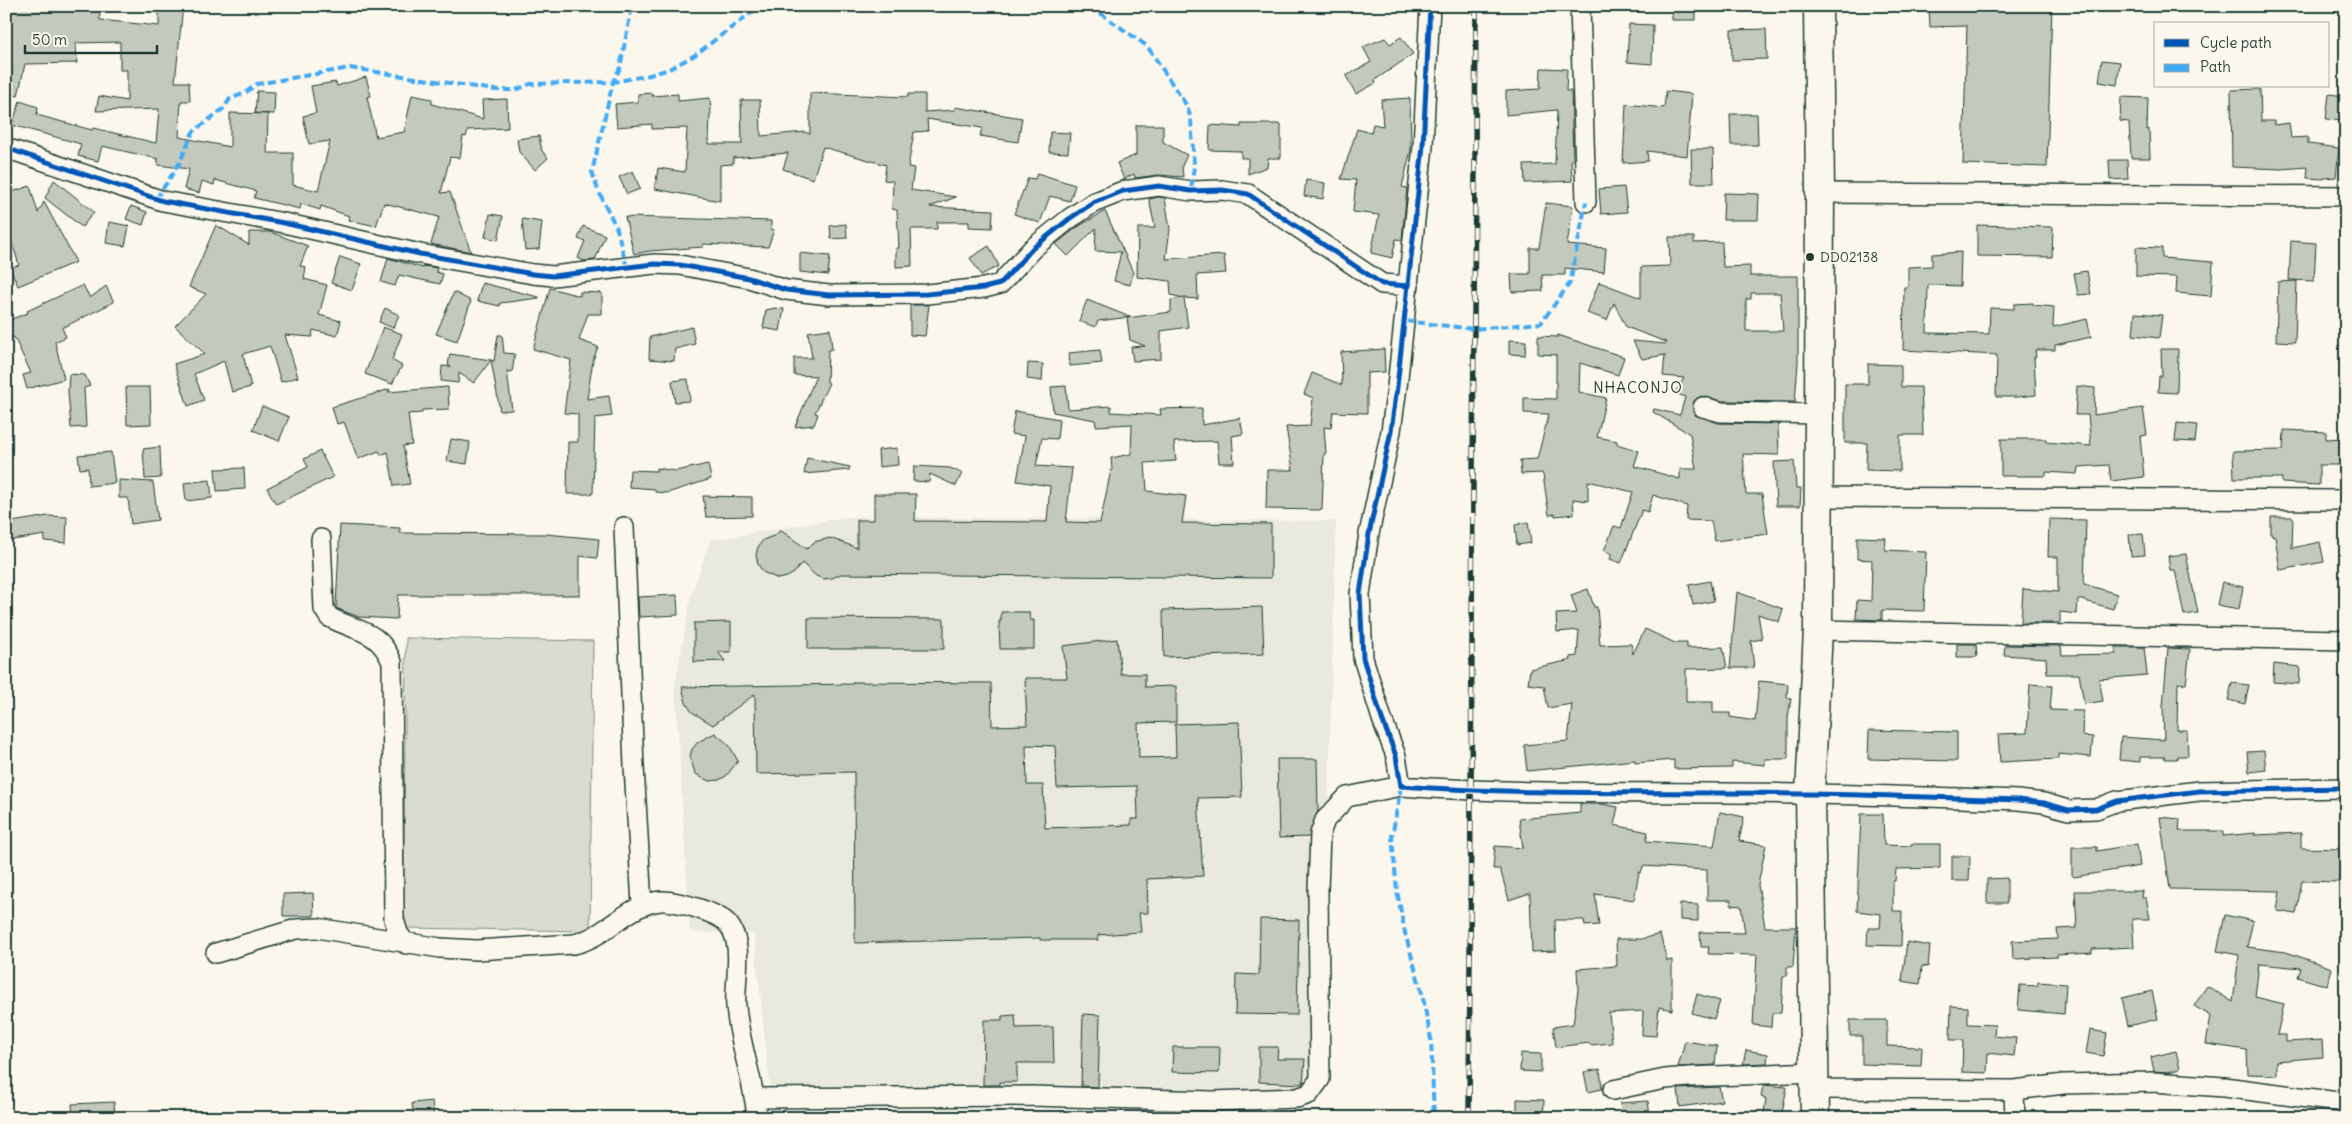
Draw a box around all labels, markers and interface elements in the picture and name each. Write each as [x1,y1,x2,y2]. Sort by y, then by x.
scale bar [25,22,158,54]
legend [2154,22,2330,88]
text: 50 m [32,30,67,49]
text: Cycle path [2200,33,2272,52]
text: Path [2200,57,2231,76]
place label: DD02138 [1820,248,1878,266]
marker: DD02138 [1804,251,1816,263]
district label: NHACONJO [1593,378,1683,397]

